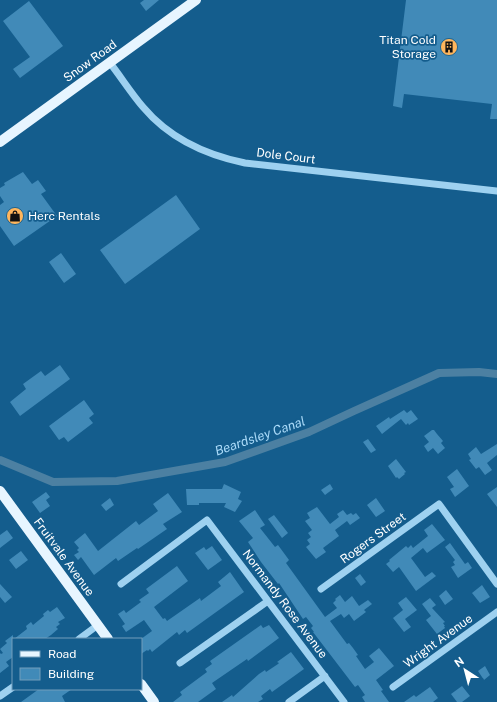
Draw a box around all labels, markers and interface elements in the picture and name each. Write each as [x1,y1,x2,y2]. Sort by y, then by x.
place label: Titan Cold Storage [379,33,436,61]
street label: Snow Road [61,37,119,85]
building icon: Titan Cold Storage [439,37,459,57]
street label: Dole Court [256,145,317,167]
shop icon: Herc Rentals [5,206,25,226]
place label: Herc Rentals [28,209,100,223]
water label: Beardsley Canal [213,413,307,459]
street label: Rogers Street [338,509,409,566]
street label: Fruitvale Avenue [31,515,97,599]
street label: Normandy Rose Avenue [240,547,331,661]
street label: Wright Avenue [401,611,475,671]
legend [12,638,142,690]
text: Road [48,647,76,661]
north arrow [445,650,485,690]
text: N [452,655,466,669]
text: Building [48,667,94,681]

